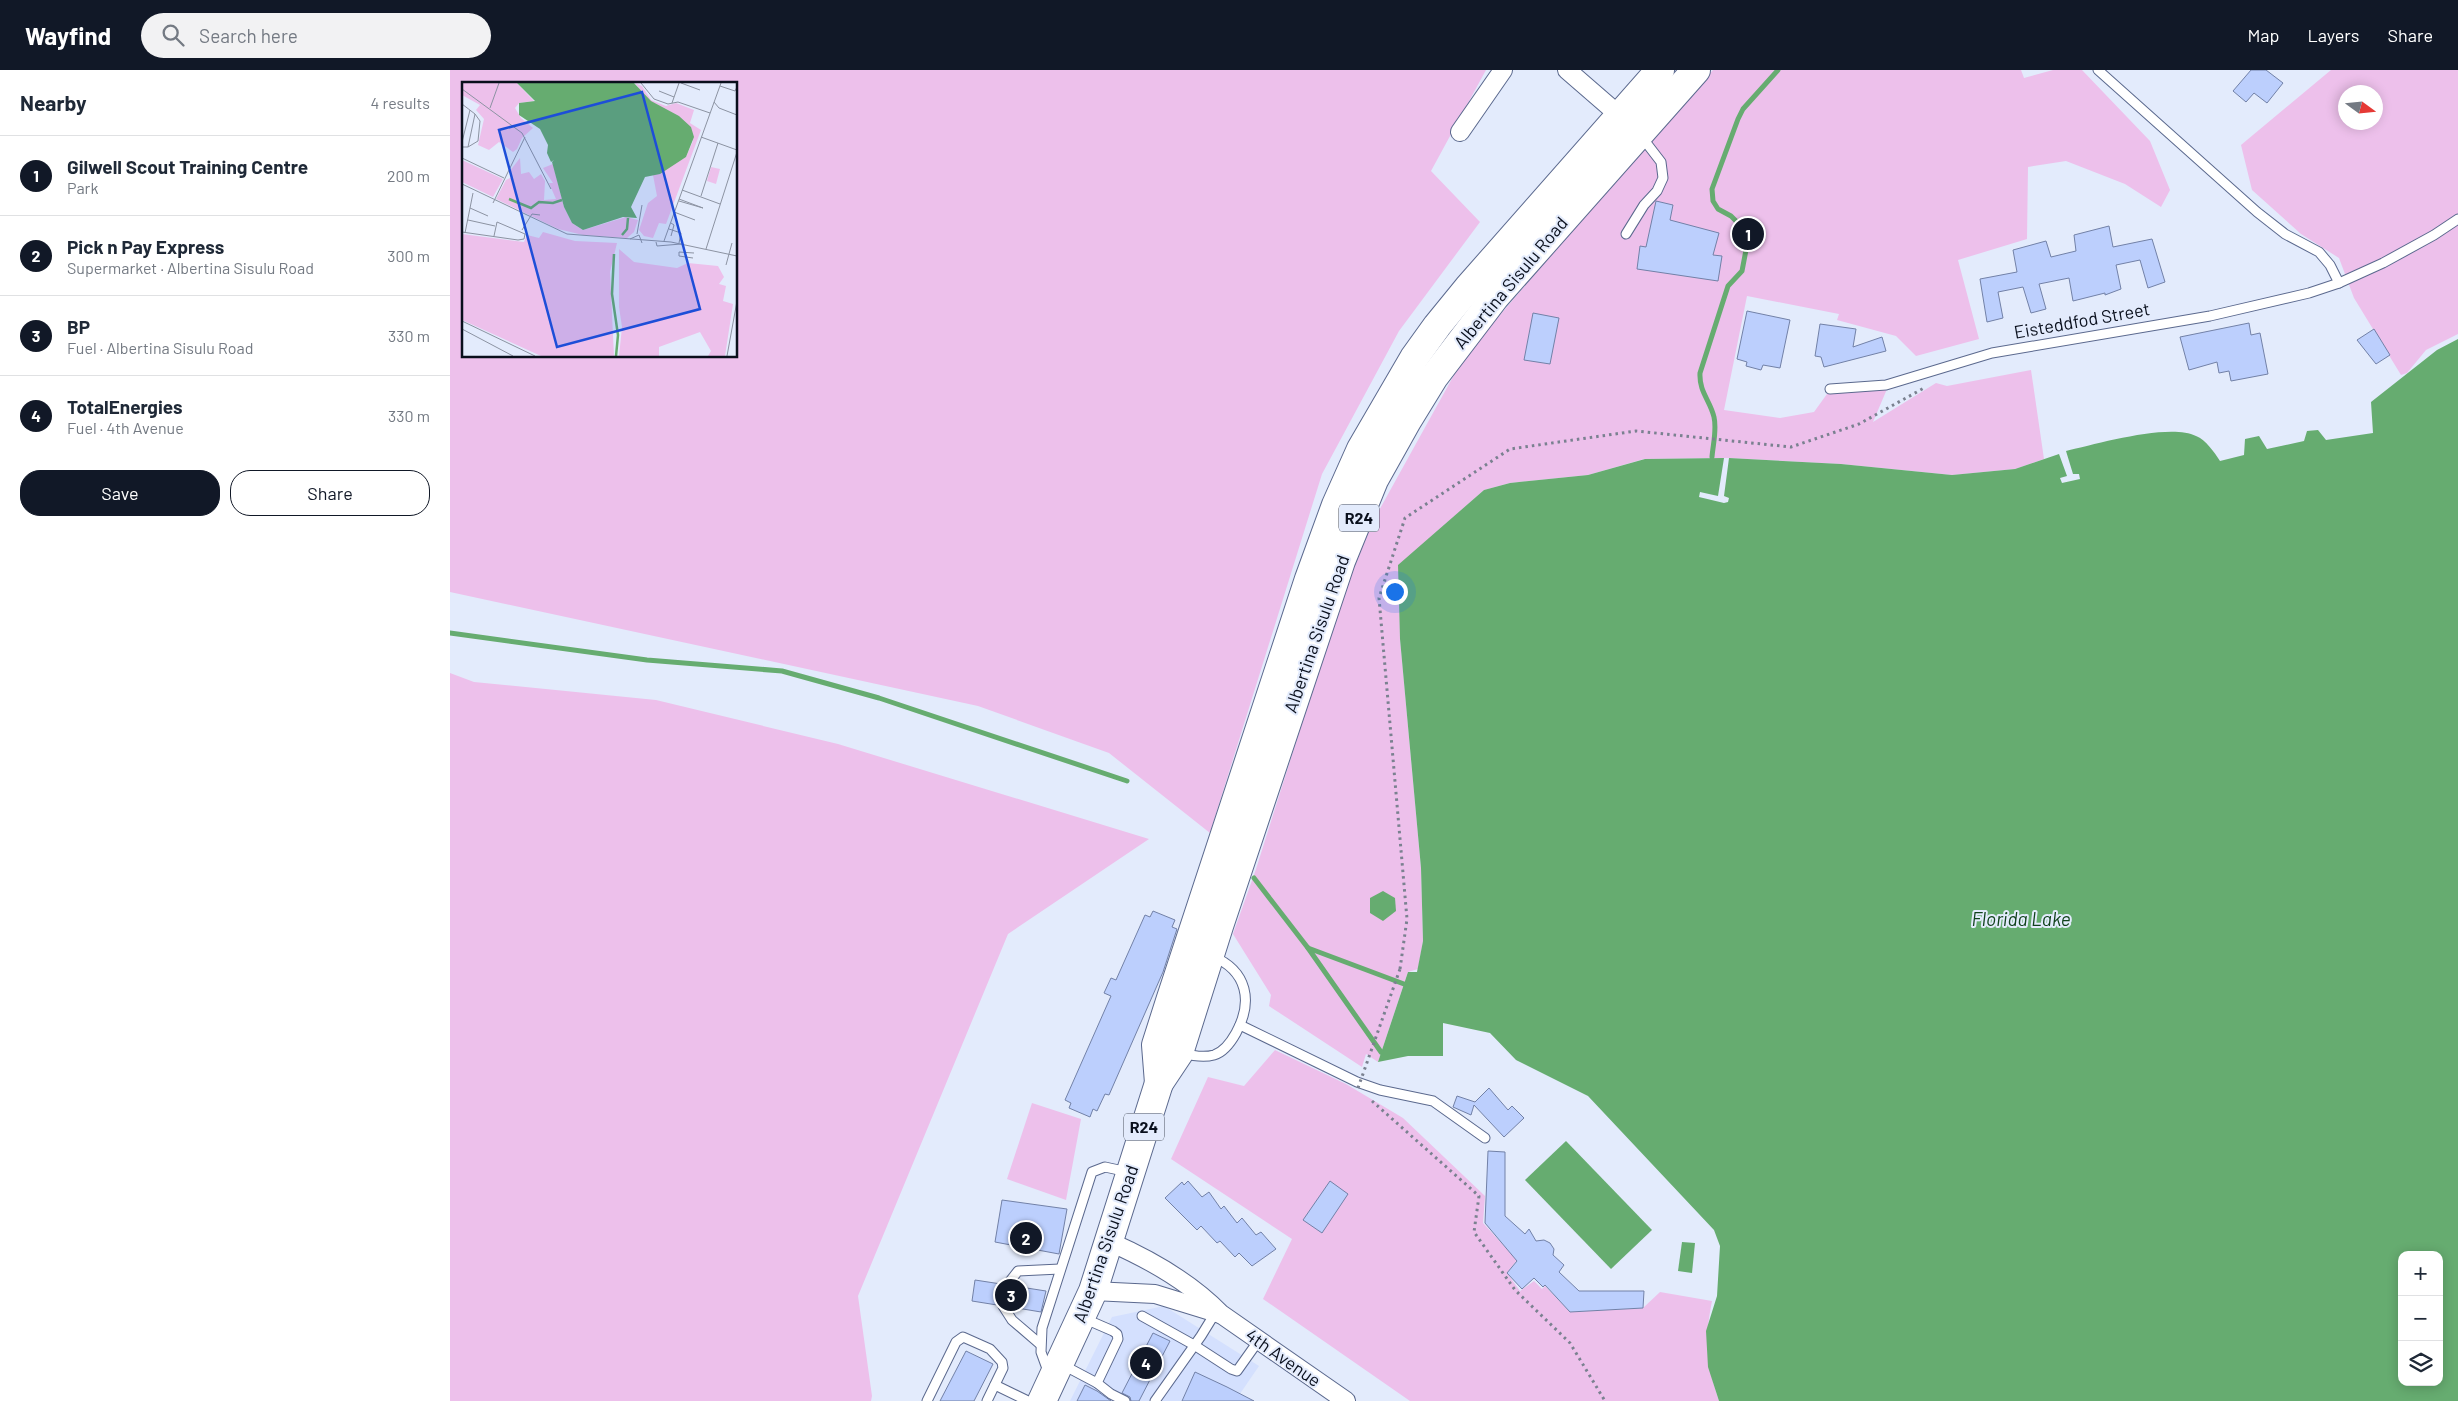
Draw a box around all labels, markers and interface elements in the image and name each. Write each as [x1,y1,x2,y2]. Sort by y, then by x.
search box [141,13,491,58]
text: Wayfind [25,21,111,50]
icon: search [159,21,187,49]
text: Search here [199,24,298,47]
text: Map [2247,24,2279,46]
text: Layers [2307,24,2360,46]
text: Share [2388,24,2433,46]
inset map [462,82,738,358]
north arrow [2338,85,2383,130]
text: Nearby [20,90,86,115]
text: 4 results [370,93,430,112]
text: Gilwell Scout Training Centre [67,155,308,178]
text: 1 [33,166,39,185]
text: 200 m [387,166,430,185]
text: Park [67,178,98,197]
street label: Albertina Sisulu Road [1449,212,1572,353]
pin: 1 [1732,215,1764,253]
text: Pick n Pay Express [67,235,224,258]
text: 2 [32,246,40,265]
text: 300 m [387,246,430,265]
text: Supermarket · Albertina Sisulu Road [67,258,314,277]
street label: Eisteddfod Street [2012,297,2151,343]
text: BP [67,315,90,338]
text: 3 [32,326,40,345]
text: 330 m [388,326,430,345]
text: Fuel · Albertina Sisulu Road [67,338,253,357]
text: TotalEnergies [67,395,183,418]
text: 4 [31,406,41,425]
text: 330 m [388,406,430,425]
text: Fuel · 4th Avenue [67,418,184,437]
button: Save [20,470,220,516]
button: Share [230,470,430,516]
road number: R24 [1339,504,1379,532]
street label: Albertina Sisulu Road [1279,552,1353,715]
your location [1382,579,1408,605]
water label: Florida Lake [1971,907,2071,930]
road number: R24 [1124,1114,1164,1140]
street label: Albertina Sisulu Road [1068,1162,1142,1325]
pin: 2 [1010,1219,1042,1257]
map controls [2398,1251,2443,1386]
button: + [2398,1251,2443,1296]
pin: 3 [995,1276,1027,1314]
button: − [2398,1296,2443,1341]
street label: 4th Avenue [1242,1323,1326,1391]
button: layers [2398,1341,2443,1386]
pin: 4 [1130,1344,1162,1382]

